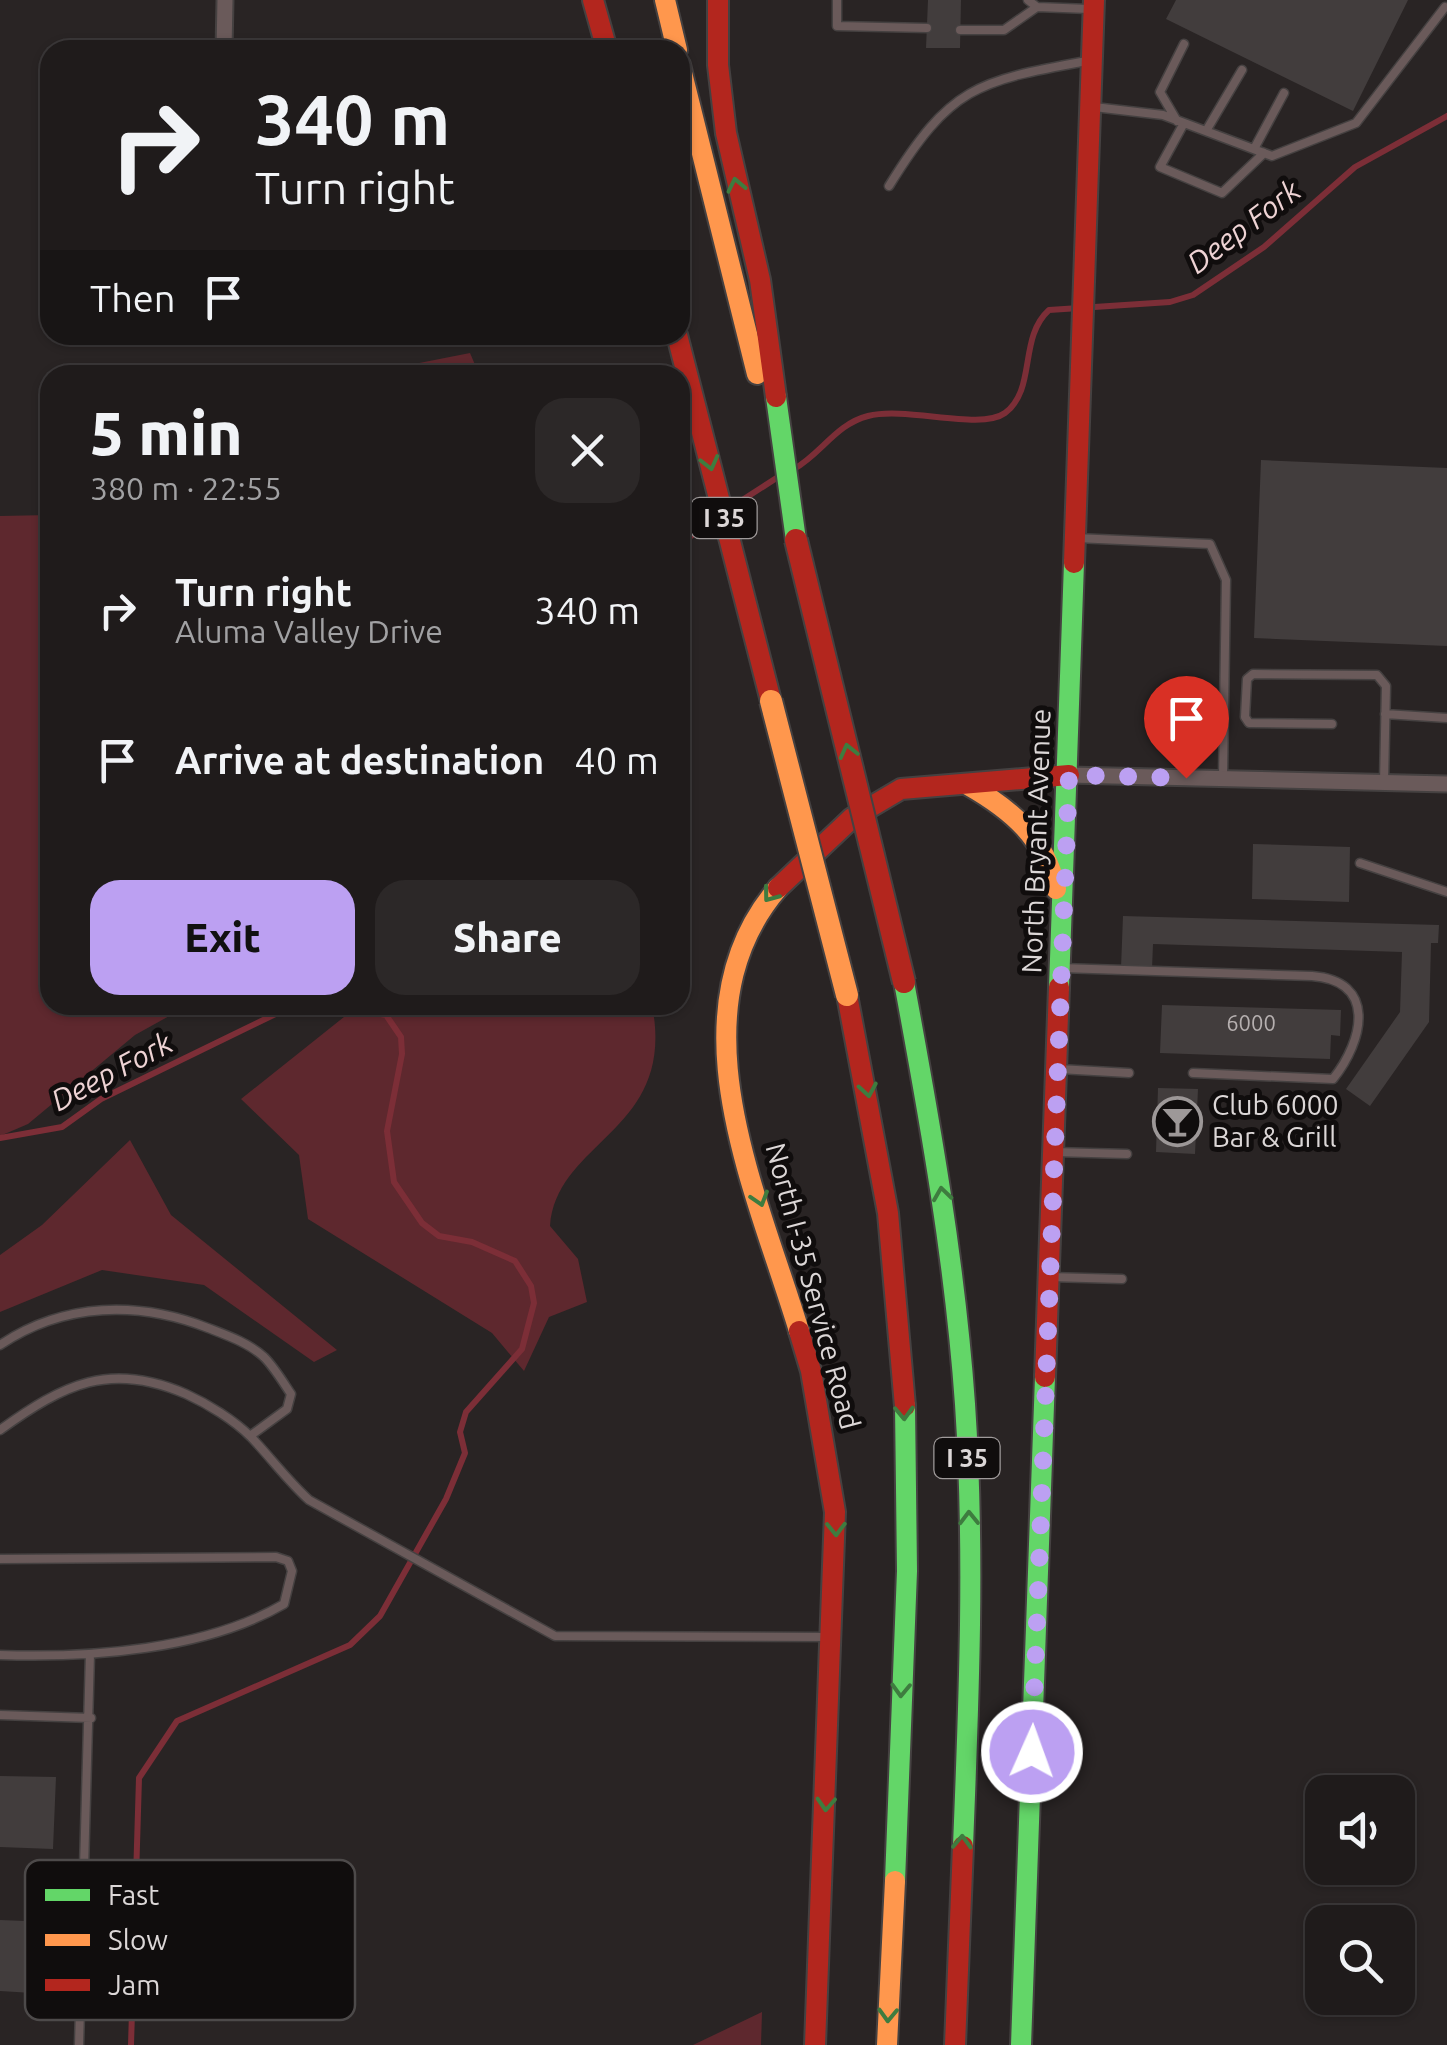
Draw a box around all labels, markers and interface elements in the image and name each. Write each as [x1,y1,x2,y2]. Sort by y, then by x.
icon: right [90,80,220,210]
text: 340 m [255,80,450,158]
text: Turn right [255,162,455,213]
water label: Deep Fork [1180,172,1307,280]
one-way arrow [727,177,748,194]
icon: arrive [196,270,251,325]
text: Then [90,277,176,319]
button: close [535,398,640,503]
text: 5 min [90,399,243,466]
one-way arrow [698,454,719,471]
text: 380 m · 22:55 [90,470,282,506]
road number: I 35 [692,498,756,538]
text: Turn right [175,571,352,613]
icon: right [90,583,145,638]
text: 340 m [534,589,640,631]
text: Aluma Valley Drive [175,613,443,649]
pin [1144,676,1229,779]
icon: arrive [1159,691,1214,746]
street label: North Bryant Avenue [1015,708,1056,974]
icon: arrive [90,733,145,788]
text: Arrive at destination [175,739,544,781]
text: 40 m [574,739,659,781]
one-way arrow [838,743,859,760]
button: Exit [90,880,355,995]
button: Share [375,880,640,995]
one-way arrow [765,884,782,902]
house number: 6000 [1226,1010,1276,1035]
water label: Deep Fork [45,1025,179,1117]
one-way arrow [856,1081,877,1098]
place label: Club 6000 Bar & Grill [1212,1089,1338,1152]
bar icon: Club 6000 Bar & Grill [1151,1095,1203,1147]
street label: North I-35 Service Road [760,1139,867,1432]
one-way arrow [932,1186,953,1202]
one-way arrow [748,1189,769,1206]
one-way arrow [894,1405,915,1421]
road number: I 35 [934,1438,1000,1478]
one-way arrow [959,1509,980,1525]
one-way arrow [825,1522,846,1538]
one-way arrow [890,1683,911,1699]
position arrow [980,1700,1084,1804]
map controls [1305,1775,1415,2015]
button: sound [1305,1775,1415,1885]
one-way arrow [816,1797,837,1813]
one-way arrow [952,1834,973,1850]
legend [25,1860,355,2020]
text: Fast [108,1879,159,1910]
button: search [1305,1905,1415,2015]
text: Slow [108,1924,168,1955]
text: Jam [108,1969,160,2000]
one-way arrow [878,2008,899,2024]

